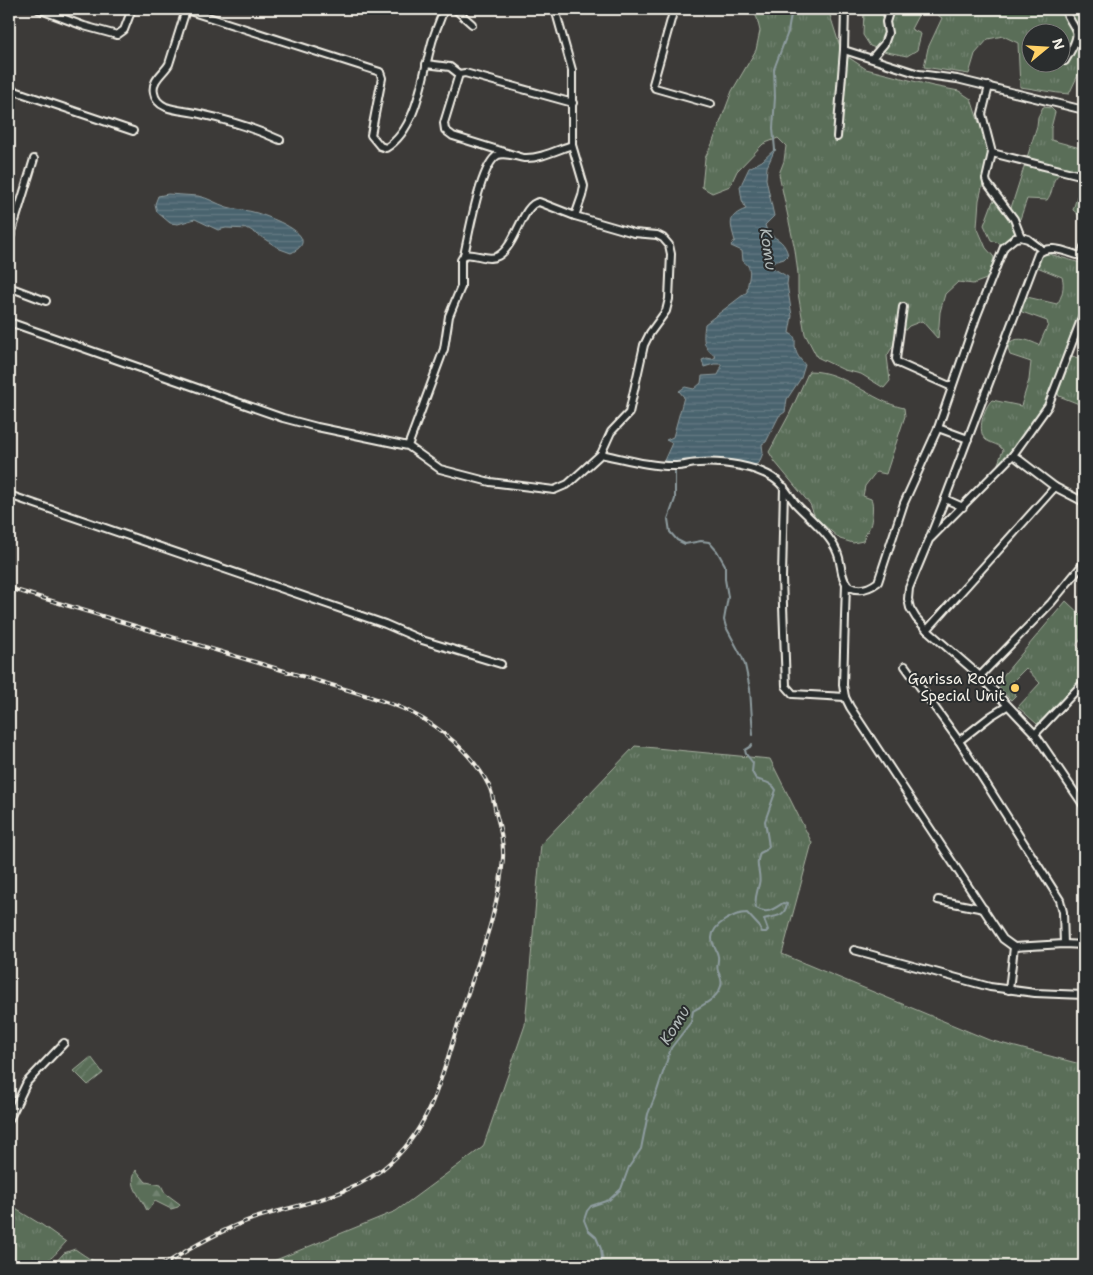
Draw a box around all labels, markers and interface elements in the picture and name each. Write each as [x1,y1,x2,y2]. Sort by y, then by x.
north arrow [1020,22,1070,72]
text: N [1048,36,1069,52]
water label: Komu [755,227,782,271]
place label: Garissa Road Special Unit [908,669,1005,706]
marker: Garissa Road Special Unit [1009,682,1021,694]
water label: Komu [654,1002,695,1049]

